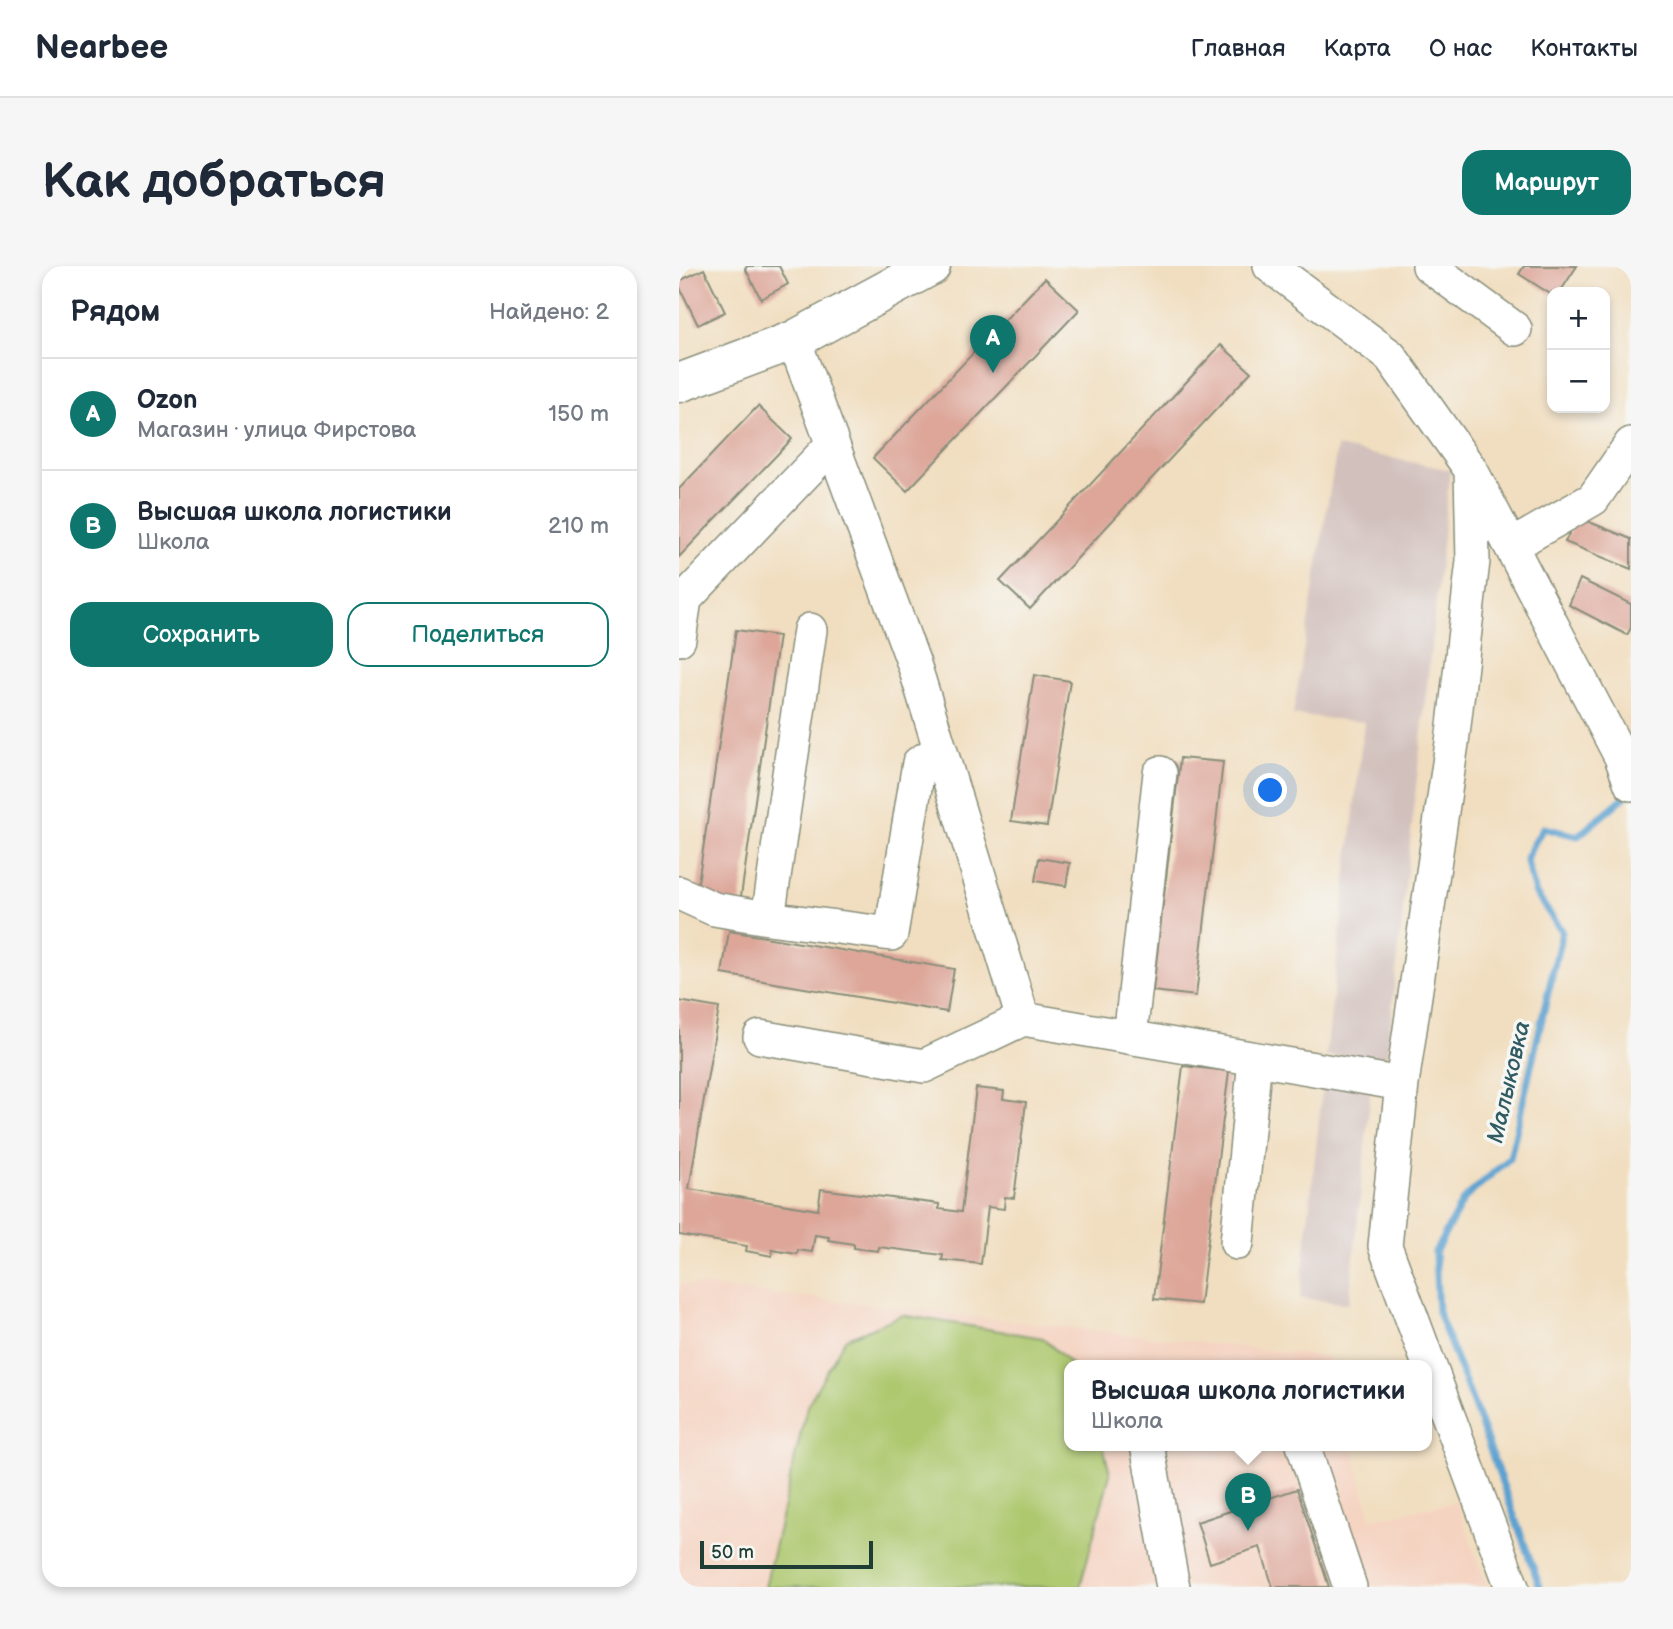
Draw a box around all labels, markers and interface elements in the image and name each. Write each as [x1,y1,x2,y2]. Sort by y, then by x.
text: Nearbee [35,28,168,68]
text: Главная [1191,34,1285,63]
text: Карта [1323,34,1391,63]
text: О нас [1429,34,1492,63]
text: Контакты [1530,34,1638,63]
button: Маршрут [1462,150,1631,215]
text: Как добраться [42,153,386,212]
map controls [1547,287,1610,413]
button: + [1547,287,1610,350]
text: Рядом [70,294,160,330]
text: Найдено: 2 [489,298,609,326]
pin: A [970,315,1016,373]
button: − [1547,350,1610,413]
text: Ozon [137,385,198,416]
text: A [86,400,100,428]
text: 150 m [548,400,609,428]
text: Магазин · улица Фирстова [137,416,416,444]
text: Высшая школа логистики [137,497,452,528]
text: B [85,512,101,540]
text: 210 m [548,512,609,540]
text: Школа [137,528,210,556]
button: Сохранить [70,602,333,667]
button: Поделиться [347,602,609,667]
your location [1253,773,1287,807]
water label: Малыковка [1481,1018,1537,1146]
popup [1064,1360,1432,1451]
text: Высшая школа логистики [1091,1376,1405,1407]
text: Школа [1091,1407,1163,1435]
pin: B [1225,1473,1271,1531]
scale bar [700,1538,873,1570]
text: 50 m [711,1541,754,1564]

